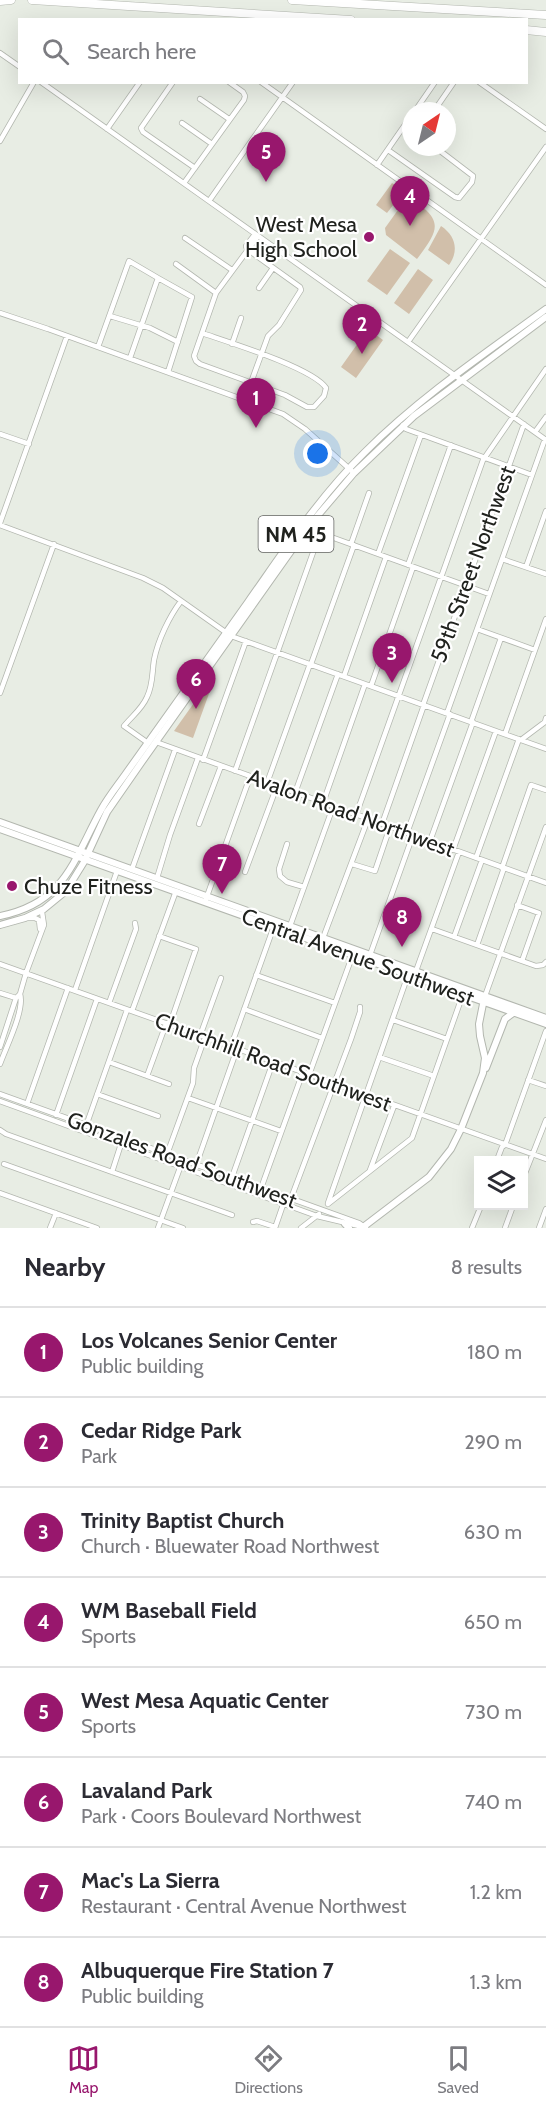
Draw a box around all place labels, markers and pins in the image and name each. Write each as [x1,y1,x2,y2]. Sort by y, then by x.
pin: 5 [246,132,286,182]
pin: 4 [390,176,430,226]
place label: West Mesa High School [245,211,358,263]
marker: West Mesa High School [362,230,376,244]
pin: 2 [342,304,382,354]
pin: 1 [236,378,276,428]
pin: 3 [372,634,412,683]
pin: 6 [176,660,216,709]
pin: 7 [202,844,242,894]
place label: Chuze Fitness [24,873,153,900]
marker: Chuze Fitness [5,879,19,893]
pin: 8 [382,898,422,947]

